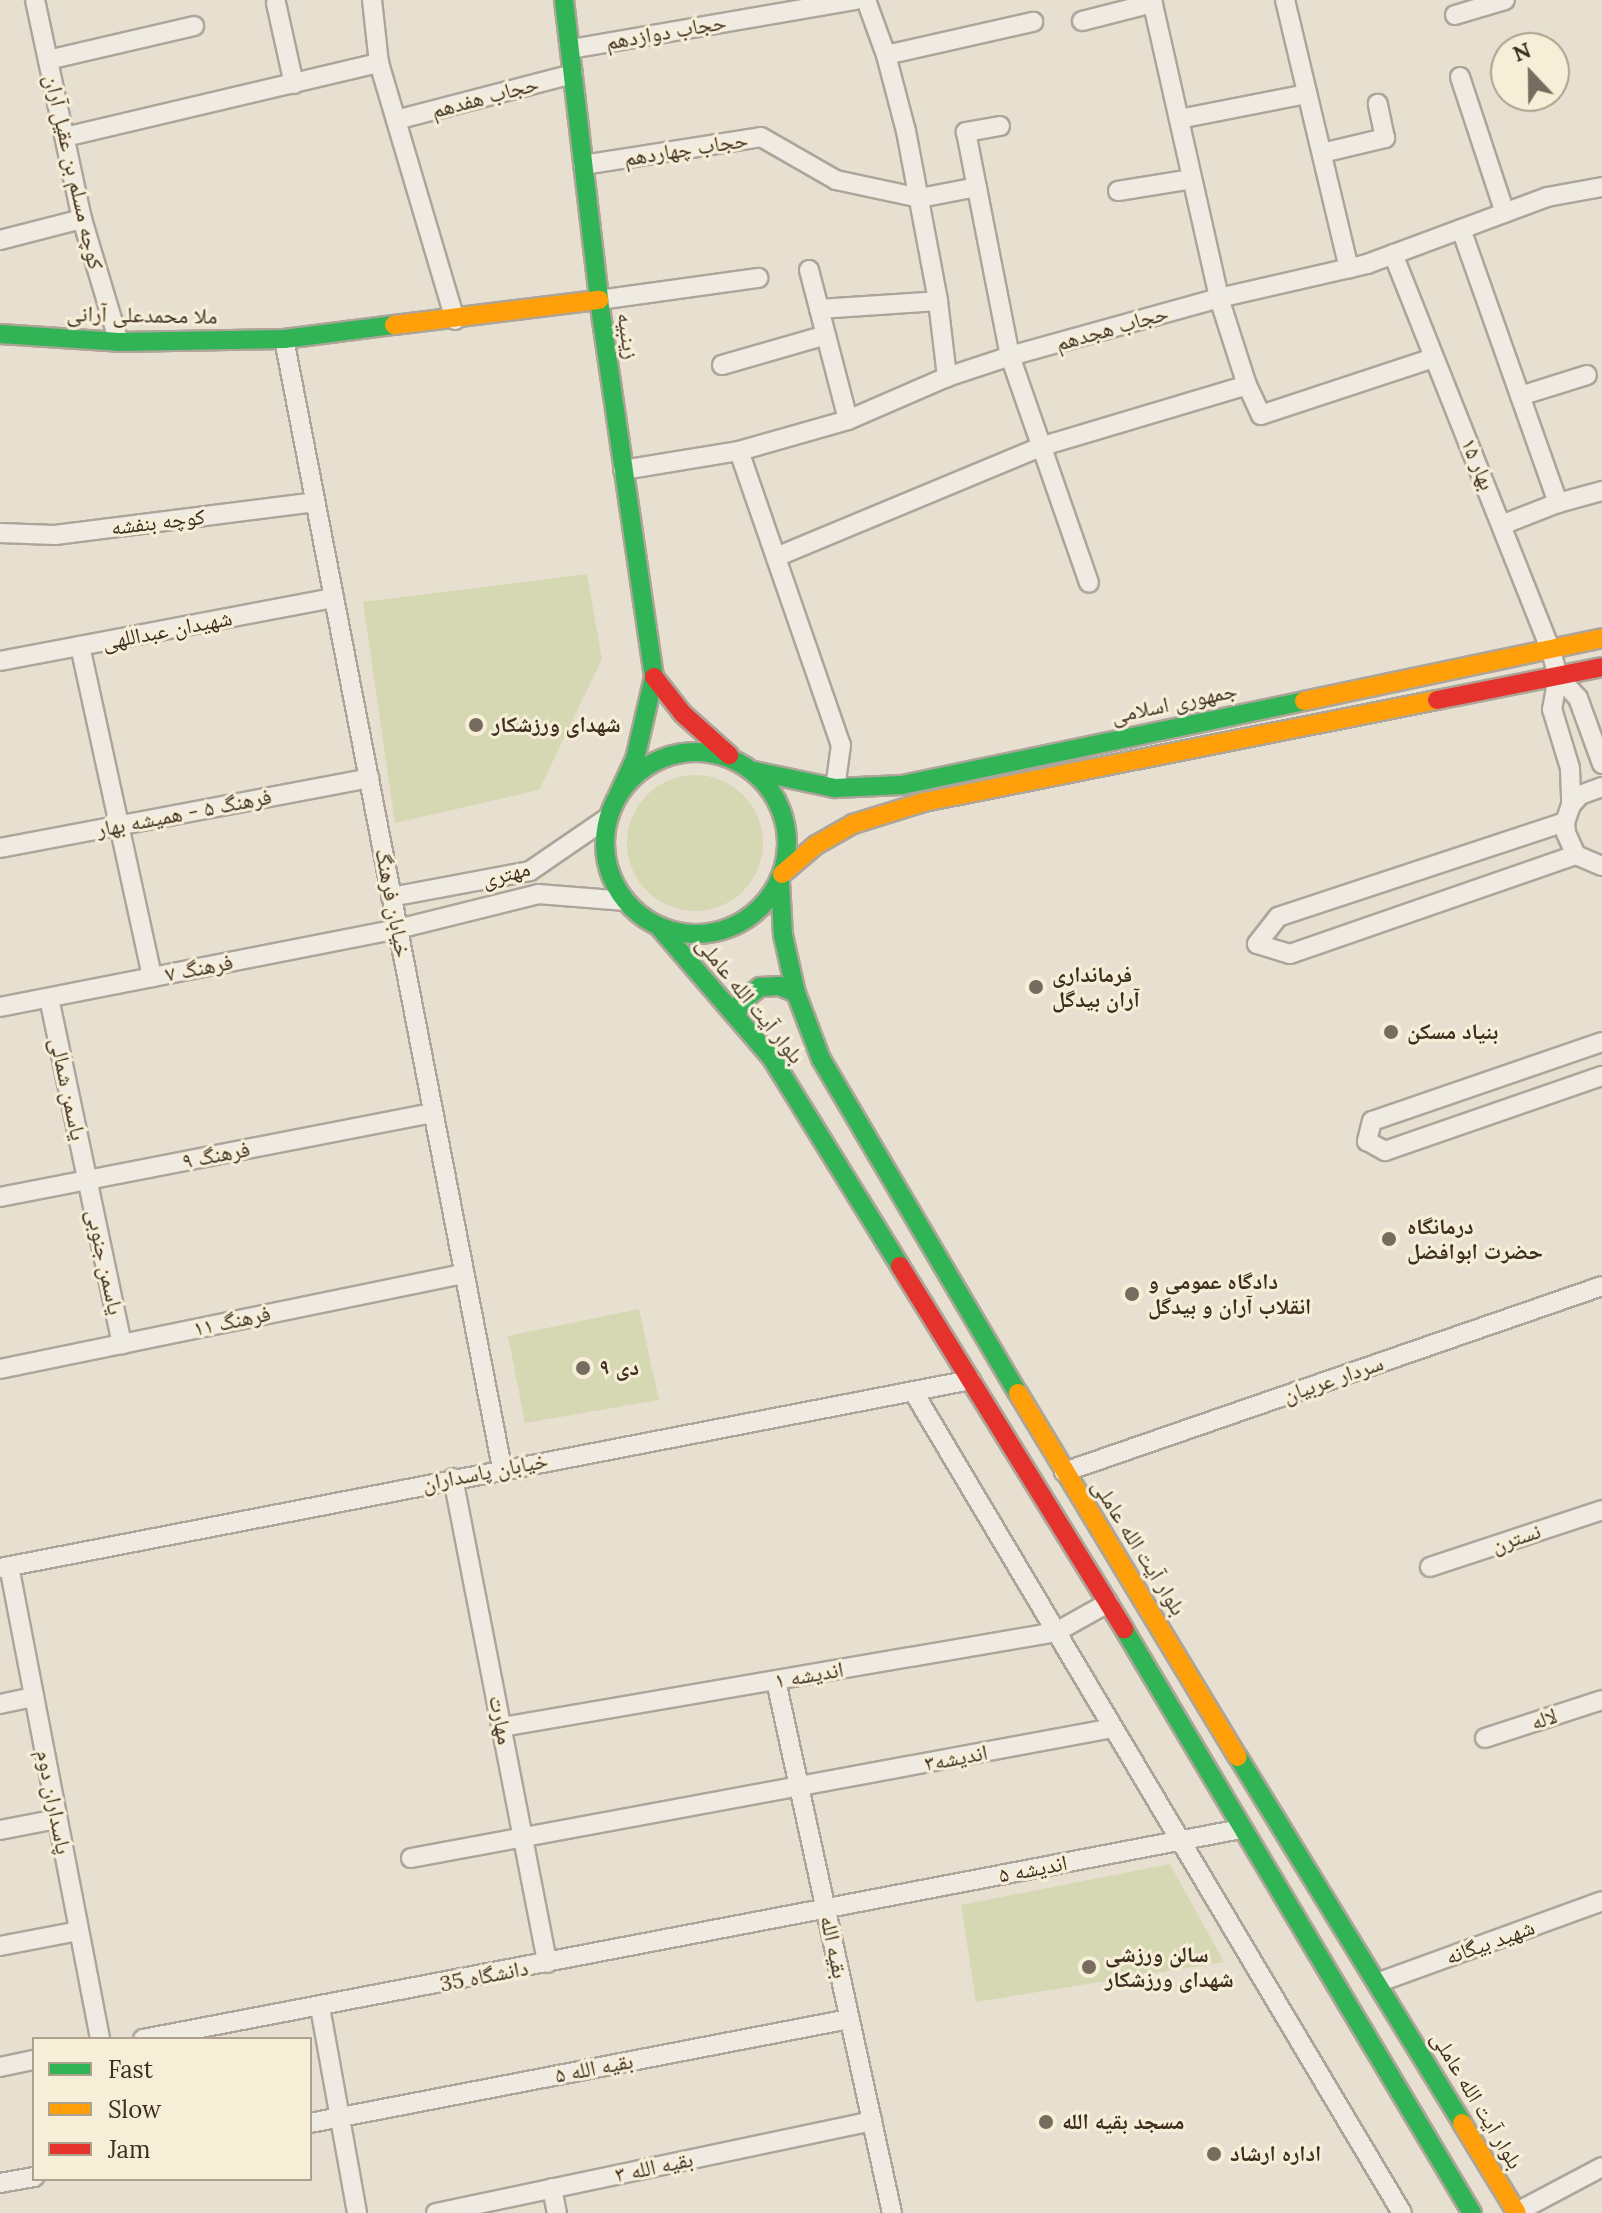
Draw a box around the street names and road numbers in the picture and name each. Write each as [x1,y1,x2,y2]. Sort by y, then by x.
street label: حجاب دوازدهم [604,8,728,56]
street label: حجاب هفدهم [429,70,541,124]
street label: کوچه مسلم بن عقیل آران [39,72,109,272]
street label: حجاب چهاردهم [622,126,750,172]
street label: حجاب هجدهم [1053,299,1171,357]
street label: ملا محمدعلی آرانی [66,300,218,330]
street label: زینبیه [612,311,644,361]
street label: بهار ۱۵ [1455,434,1501,494]
street label: کوچه بنفشه [109,503,207,541]
street label: شهیدان عبداللهی [100,604,234,656]
street label: جمهوری اسلامی [1109,677,1239,729]
street label: فرهنگ ۵ - همیشه بهار [94,783,274,843]
street label: خیابان فرهنگ [369,846,417,960]
street label: مهتری [479,855,533,893]
street label: بلوار آیت‌ الله عاملی [691,931,809,1069]
street label: فرهنگ ۷ [163,949,235,987]
street label: یاسمن شمالی [44,1035,92,1143]
street label: فرهنگ ۹ [180,1136,252,1174]
street label: یاسمن جنوبی [81,1207,129,1317]
street label: فرهنگ ۱۱ [191,1300,273,1342]
street label: سردار عربیان [1279,1350,1387,1408]
street label: خیابان پاسداران [420,1447,550,1497]
street label: بلوار آیت‌ الله عاملی [1086,1474,1192,1620]
street label: نسترن [1488,1518,1544,1558]
street label: اندیشه ۱ [773,1656,845,1694]
street label: مهارت [483,1693,519,1747]
street label: لاله [1528,1702,1560,1736]
street label: اندیشه۳ [922,1739,990,1777]
street label: پاسداران دوم [31,1748,77,1856]
street label: اندیشه ۵ [996,1849,1070,1889]
street label: بقیه الله [814,1913,854,1981]
street label: شهید بیگانه [1442,1914,1538,1970]
street label: دانشگاه 35 [437,1954,531,1998]
street label: بلوار آیت‌ الله عاملی [1426,2026,1528,2174]
street label: بقیه الله ۵ [553,2047,635,2089]
street label: بقیه الله ۳ [613,2146,695,2188]

